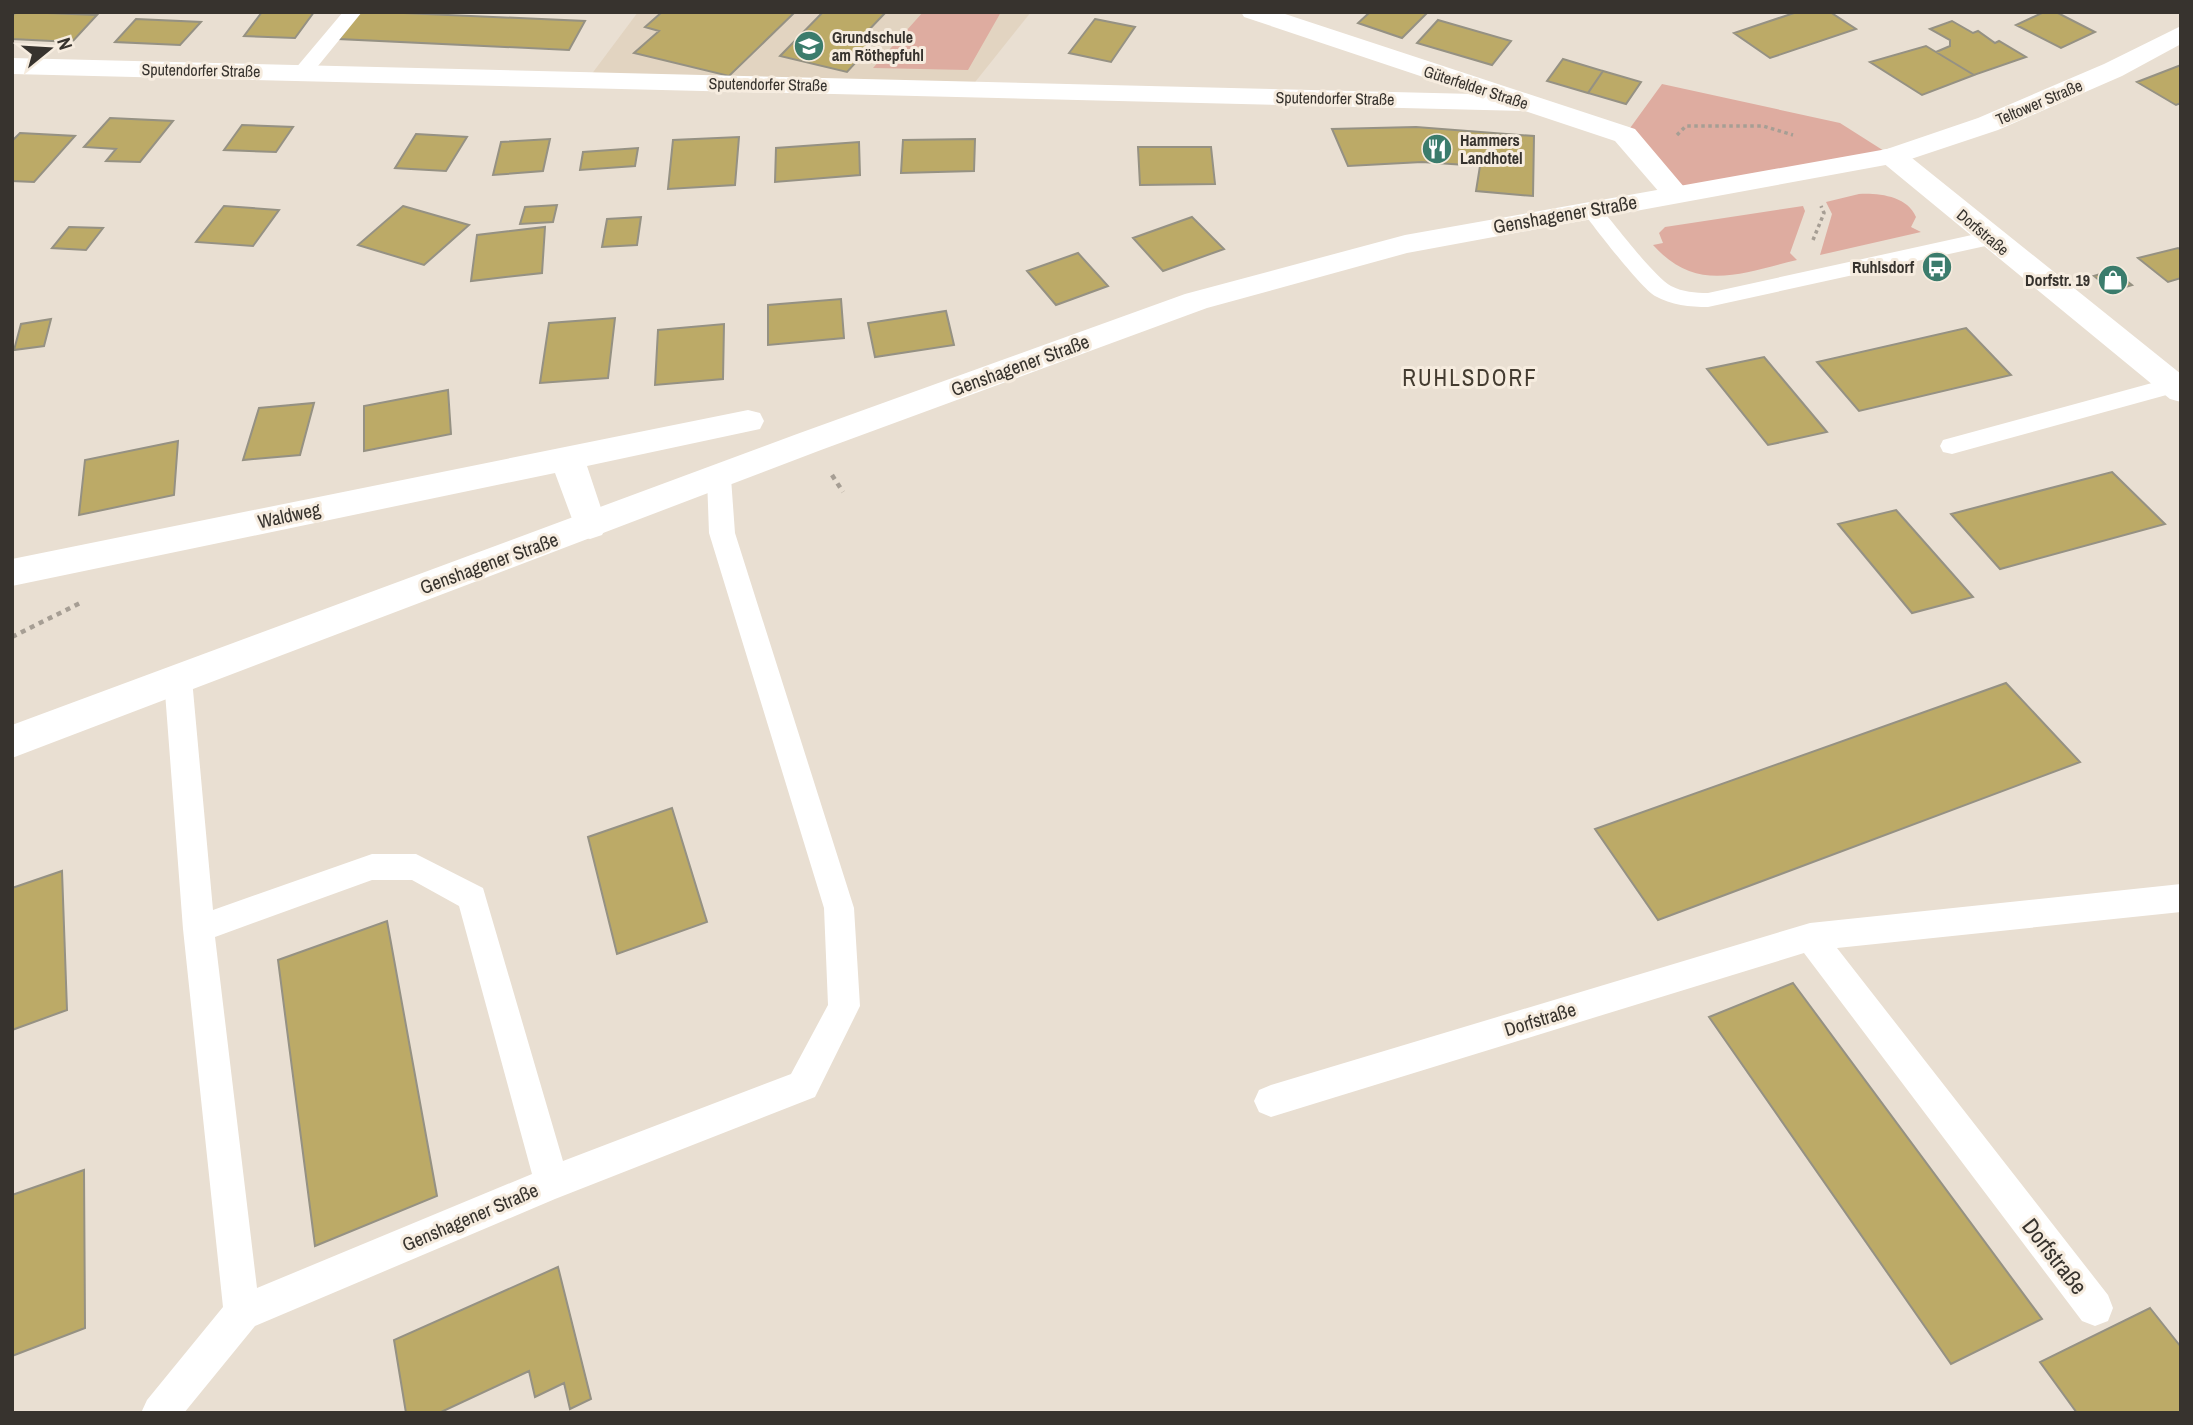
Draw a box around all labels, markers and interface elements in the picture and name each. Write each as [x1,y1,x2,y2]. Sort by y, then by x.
north arrow [14,14,84,84]
place label: Grundschule am Röthepfuhl [832,26,924,66]
school or university icon: Grundschule am Röthepfuhl [792,29,826,63]
text: N [51,34,79,53]
street label: Sputendorfer Straße [141,58,261,82]
street label: Güterfelder Straße [1421,60,1531,114]
street label: Sputendorfer Straße [708,72,828,96]
street label: Teltower Straße [1992,74,2086,130]
street label: Sputendorfer Straße [1275,86,1395,110]
place label: Hammers Landhotel [1460,129,1523,169]
restaurant icon: Hammers Landhotel [1420,132,1454,166]
street label: Genshagener Straße [1491,189,1639,239]
street label: Dorfstraße [1952,204,2014,260]
bus stop icon: Ruhlsdorf [1920,250,1954,284]
place label: Ruhlsdorf [1852,256,1915,278]
shop icon: Dorfstr. 19 [2096,263,2130,297]
place label: Dorfstr. 19 [2025,269,2090,291]
street label: Genshagener Straße [947,328,1093,402]
district label: RUHLSDORF [1402,362,1538,393]
street label: Waldweg [255,496,323,534]
street label: Genshagener Straße [416,526,562,600]
street label: Dorfstraße [1501,996,1579,1042]
street label: Genshagener Straße [398,1177,542,1257]
street label: Dorfstraße [2015,1211,2095,1301]

